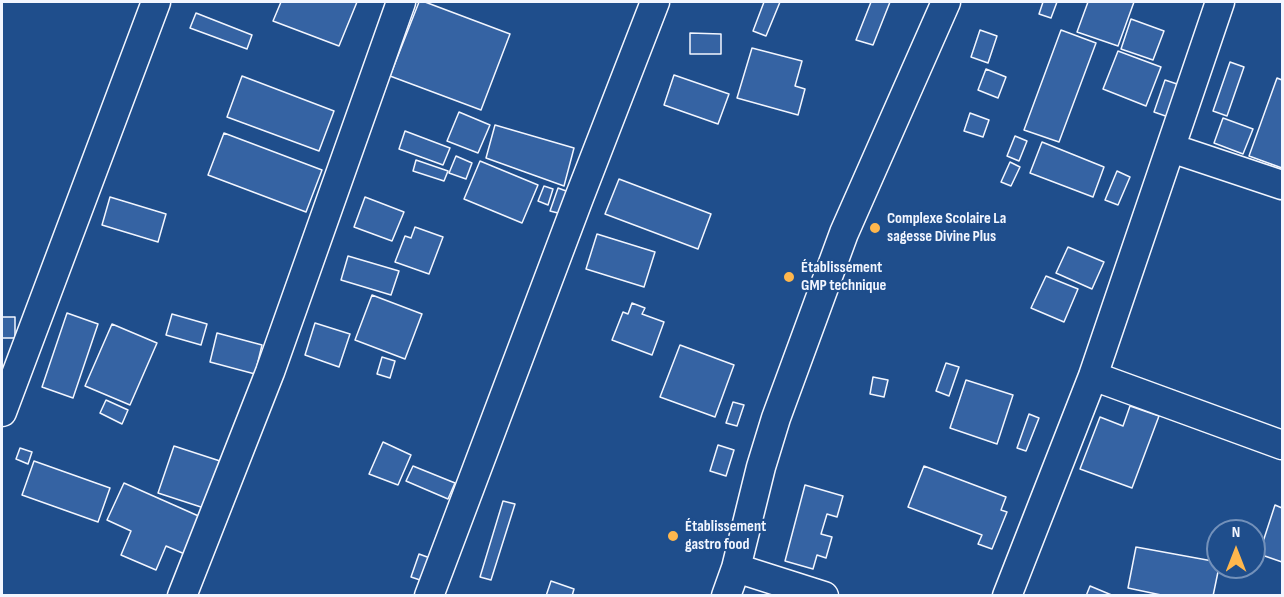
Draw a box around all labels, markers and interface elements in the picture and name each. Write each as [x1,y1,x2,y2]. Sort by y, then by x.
place label: Complexe Scolaire La sagesse Divine Plus [887,209,1006,247]
marker: Complexe Scolaire La sagesse Divine Plus [868,221,882,235]
place label: Établissement GMP technique [801,258,886,296]
marker: Établissement GMP technique [782,270,796,284]
place label: Établissement gastro food [685,517,766,555]
north arrow [1206,519,1266,579]
text: N [1232,523,1240,542]
marker: Établissement gastro food [666,529,680,543]

